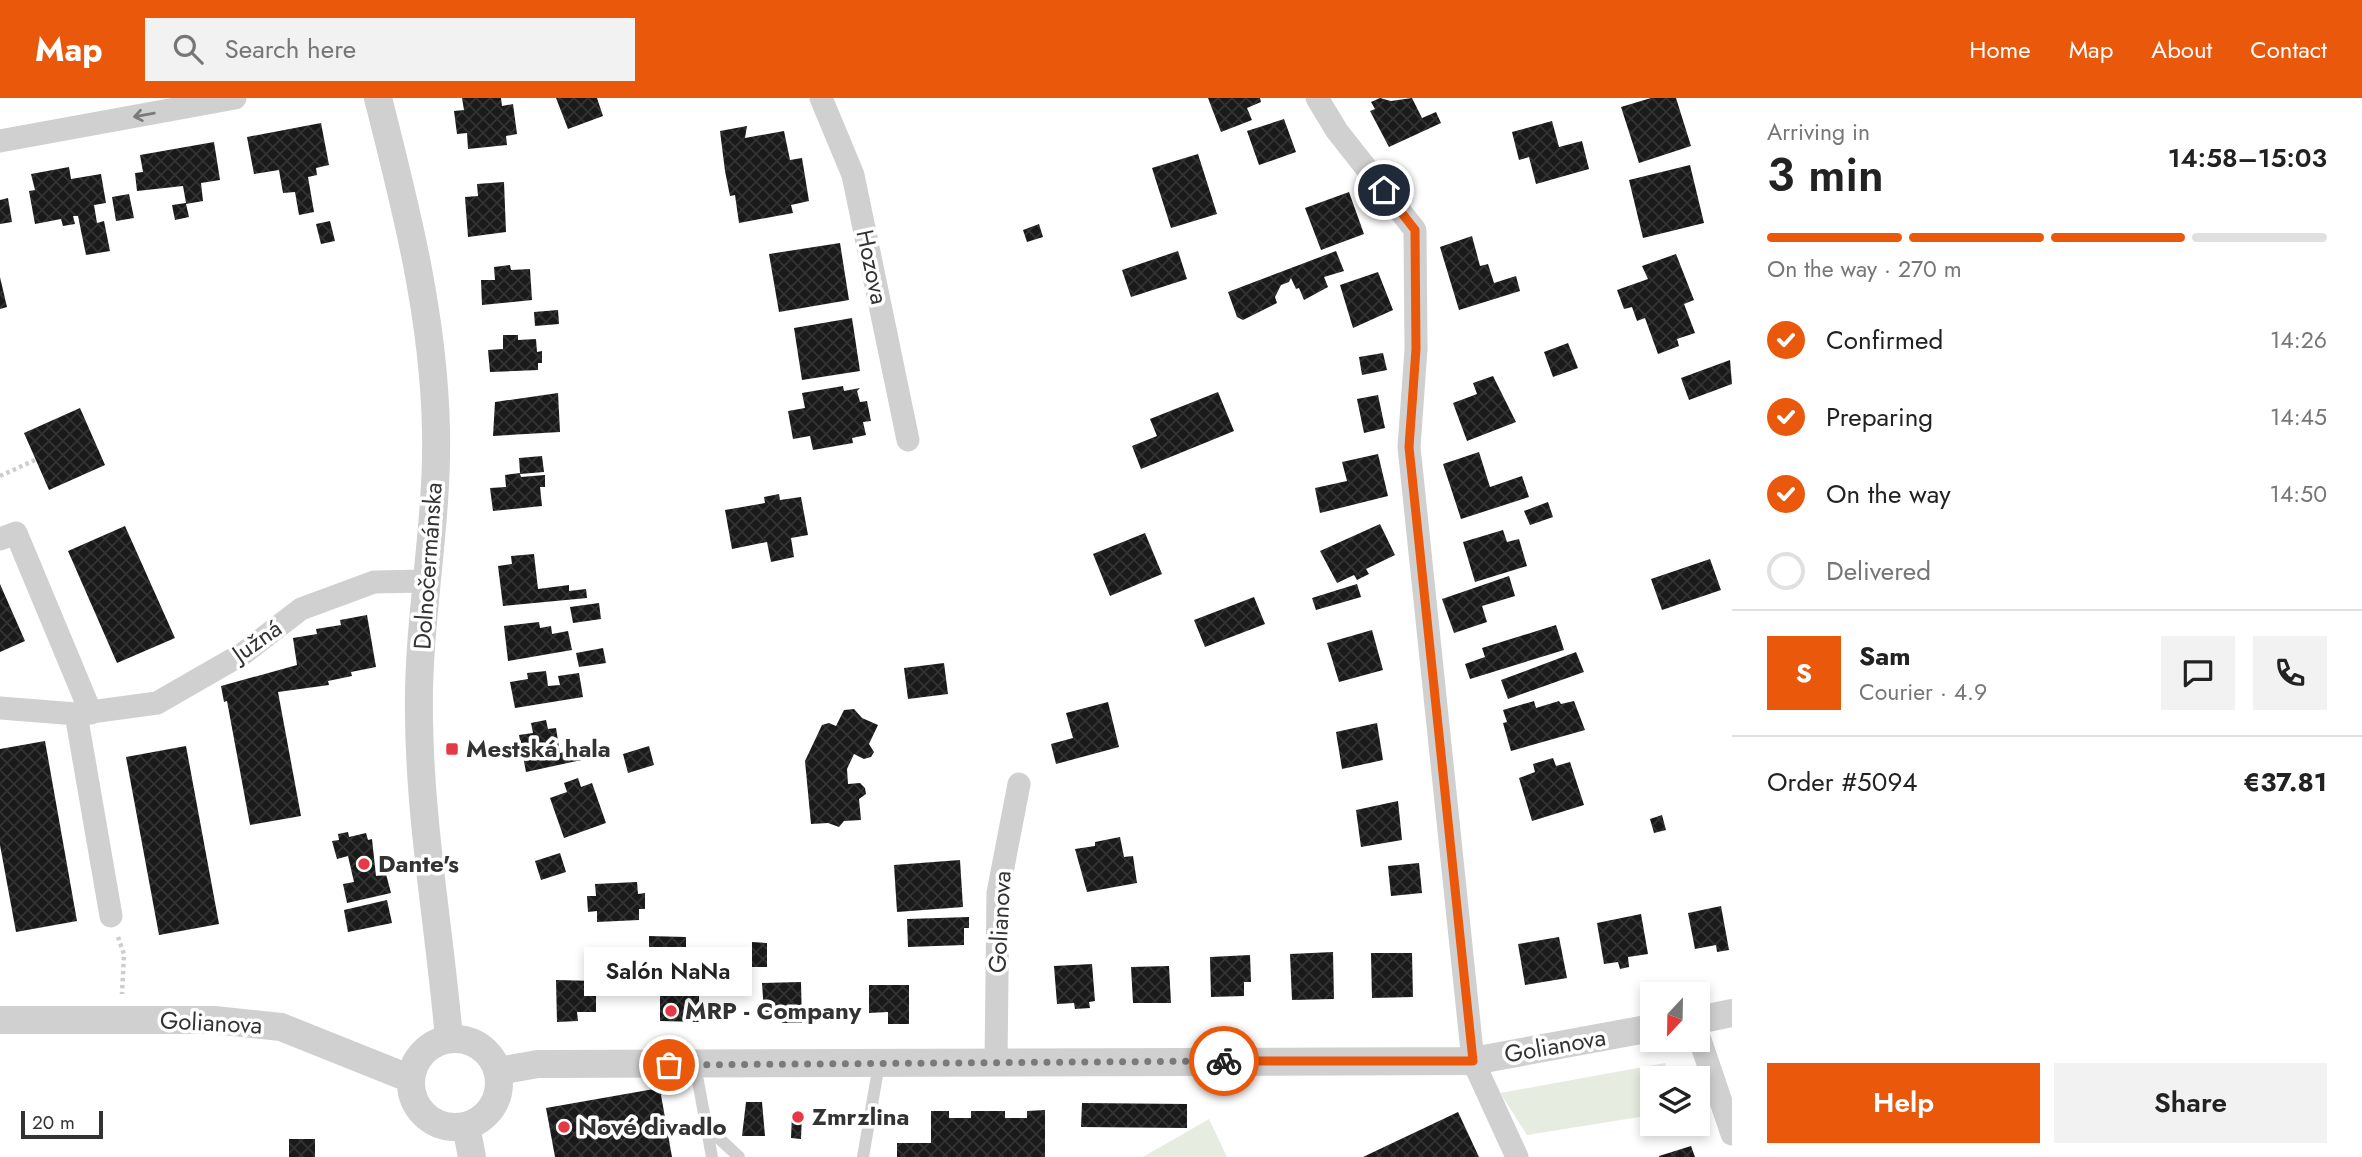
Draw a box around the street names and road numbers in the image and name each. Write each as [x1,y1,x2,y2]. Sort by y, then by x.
street label: Hozova [848,226,897,307]
street label: Dolnočermánska [404,481,451,651]
street label: Južná [222,611,289,672]
street label: Golianova [979,870,1020,974]
street label: Golianova [159,1002,263,1043]
street label: Golianova [1501,1019,1608,1072]

